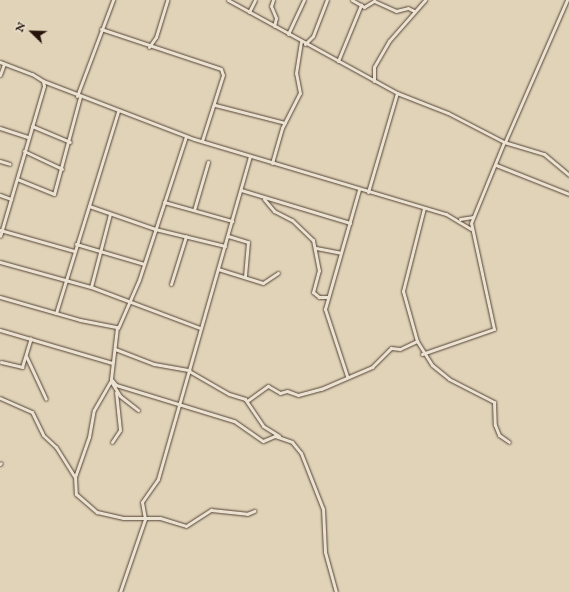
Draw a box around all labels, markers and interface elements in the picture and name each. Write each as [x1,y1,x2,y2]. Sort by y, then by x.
north arrow [12,12,52,52]
text: N [13,20,29,34]

